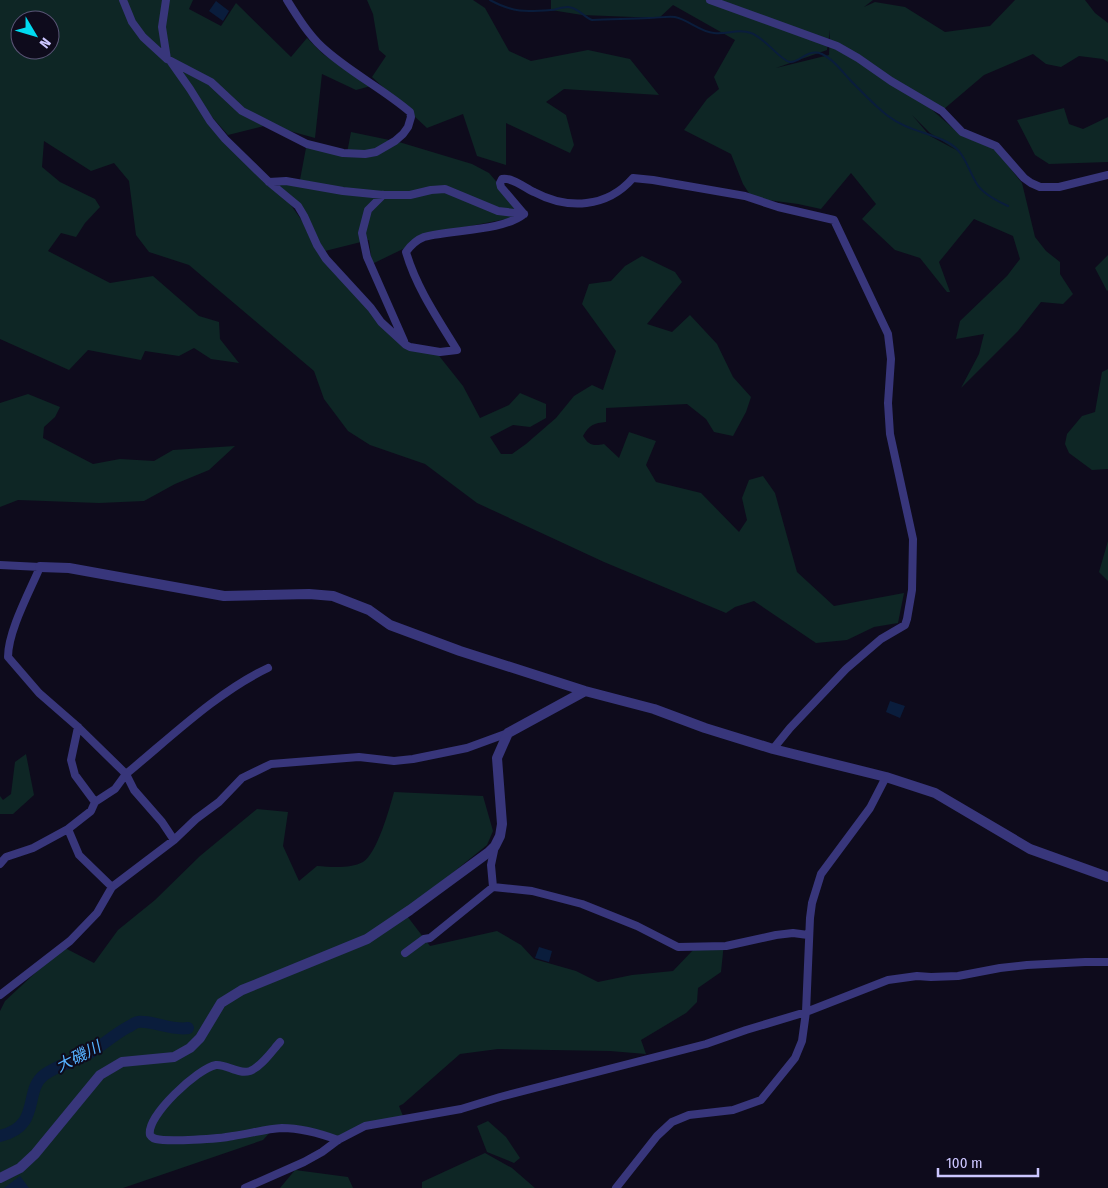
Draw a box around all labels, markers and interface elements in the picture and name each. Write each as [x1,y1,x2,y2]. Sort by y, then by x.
north arrow [10,10,60,60]
text: N [36,34,54,51]
water label: 大磯川 [53,1036,106,1076]
scale bar [938,1146,1038,1178]
text: 100 m [946,1154,983,1172]

